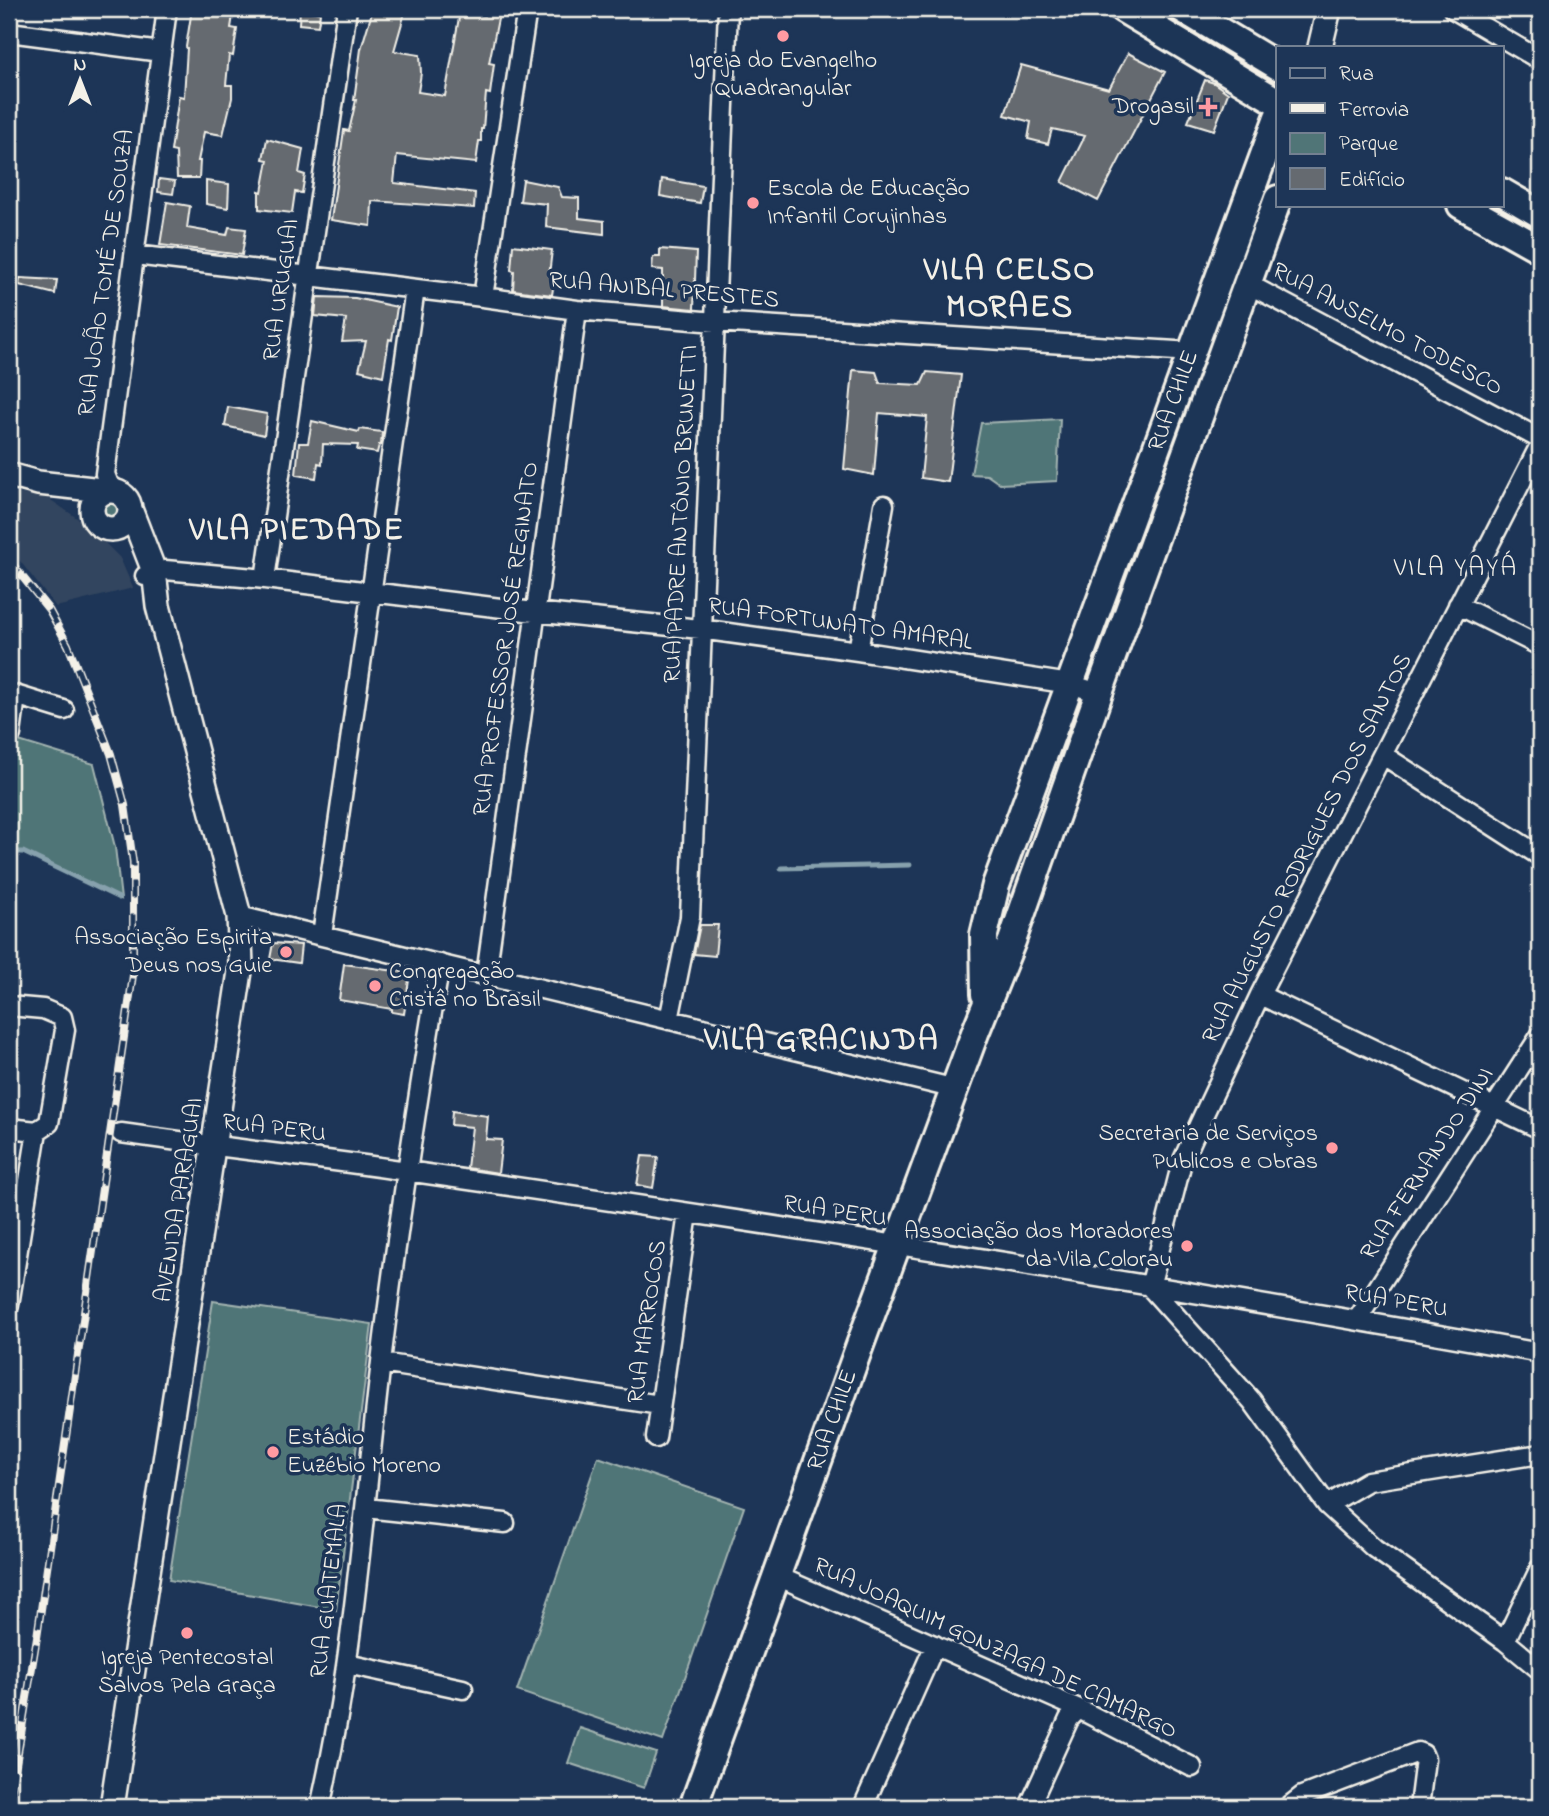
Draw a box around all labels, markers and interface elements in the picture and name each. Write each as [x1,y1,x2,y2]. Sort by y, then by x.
marker: Igreja do Evangelho Quadrangular [775,28,791,44]
place label: Igreja do Evangelho Quadrangular [689,44,877,107]
north arrow [46,46,116,116]
legend [1276,46,1504,206]
text: N [74,52,87,79]
text: Rua [1339,60,1374,90]
place label: Drogasil [1111,90,1194,125]
text: Ferrovia [1338,96,1409,126]
marker: Drogasil [1200,99,1216,115]
street label: RUA JOÃO TOMÉ DE SOUZA [70,127,144,419]
text: Parque [1339,130,1398,160]
text: Edifício [1339,166,1405,196]
place label: Escola de Educação Infantil Corujinhas [767,172,970,235]
marker: Escola de Educação Infantil Corujinhas [745,195,761,211]
street label: RUA URUGUAI [255,217,309,363]
district label: VILA CELSO MORAES [923,248,1096,332]
street label: RUA ANSELMO TODESCO [1265,254,1509,406]
street label: RUA ANIBAL PRESTES [547,263,781,319]
street label: RUA PADRE ANTÔNIO BRUNETTI [656,344,708,684]
street label: RUA CHILE [1139,345,1208,457]
street label: RUA PROFESSOR JOSÉ REGINATO [465,460,549,818]
district label: VILA PIEDADE [188,508,405,555]
district label: VILA YAYÁ [1393,550,1518,588]
street label: RUA FORTUNATO AMARAL [705,589,975,661]
street label: RUA AUGUSTO RODRIGUES DOS SANTOS [1194,648,1422,1050]
place label: Associação Espirita Deus nos Guie [74,921,272,984]
marker: Associação Espirita Deus nos Guie [278,944,294,960]
place label: Congregação Cristâ no Brasil [389,955,541,1018]
marker: Congregação Cristâ no Brasil [367,978,383,994]
district label: VILA GRACINDA [703,1018,940,1065]
street label: RUA FERNANDO DINI [1352,1060,1504,1268]
street label: AVENIDA PARAGUAI [147,1095,213,1305]
street label: RUA PERU [220,1105,328,1153]
place label: Secretaria de Serviços Publicos e Obras [1098,1117,1318,1180]
marker: Secretaria de Serviços Publicos e Obras [1324,1140,1340,1156]
street label: RUA PERU [781,1187,889,1237]
place label: Associação dos Moradores da Vila Colorau [904,1215,1173,1278]
street label: RUA MARROCOS [619,1238,677,1406]
marker: Associação dos Moradores da Vila Colorau [1179,1238,1195,1254]
street label: RUA PERU [1341,1276,1451,1328]
street label: RUA CHILE [798,1365,867,1476]
place label: Estádio Euzébio Moreno [287,1421,441,1484]
marker: Estádio Euzébio Moreno [265,1444,281,1460]
street label: RUA GUATEMALA [302,1502,358,1680]
street label: RUA JOAQUIM GONZAGA DE CAMARGO [807,1549,1183,1749]
marker: Igreja Pentecostal Salvos Pela Graça [179,1625,195,1641]
place label: Igreja Pentecostal Salvos Pela Graça [98,1641,276,1704]

